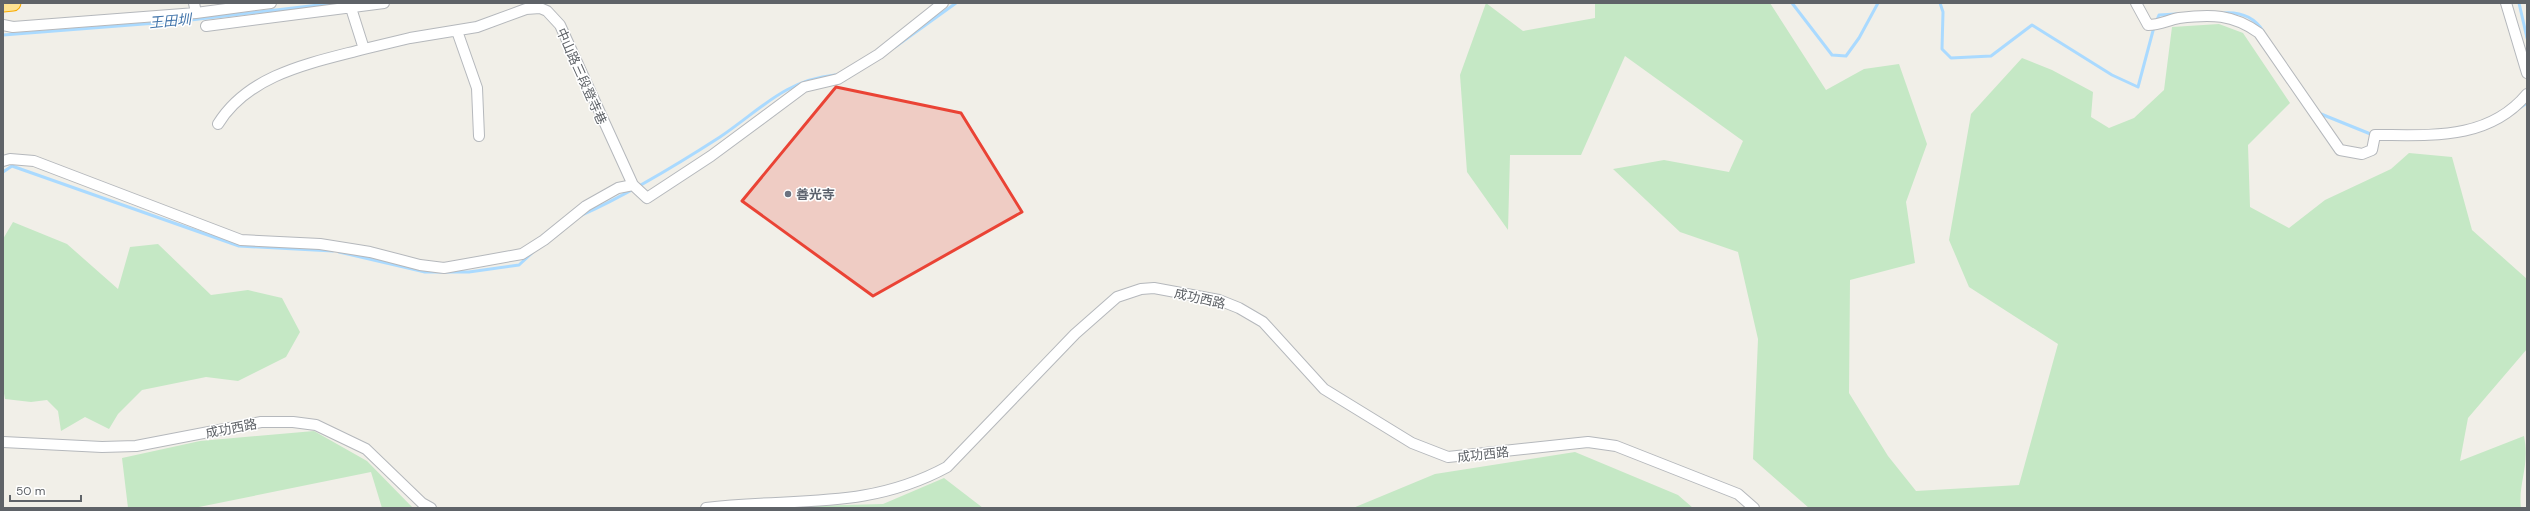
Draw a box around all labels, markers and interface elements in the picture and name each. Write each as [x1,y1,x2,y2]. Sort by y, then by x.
water label: 王田圳 [148,10,194,32]
street label: 中山路三段登寺巷 [553,25,610,127]
place label: 善光寺 [796,186,835,203]
marker: 善光寺 [783,189,793,199]
street label: 成功西路 [1173,284,1227,313]
street label: 成功西路 [204,415,258,442]
street label: 成功西路 [1456,443,1510,466]
scale bar [10,477,81,503]
text: 50 m [16,483,45,499]

